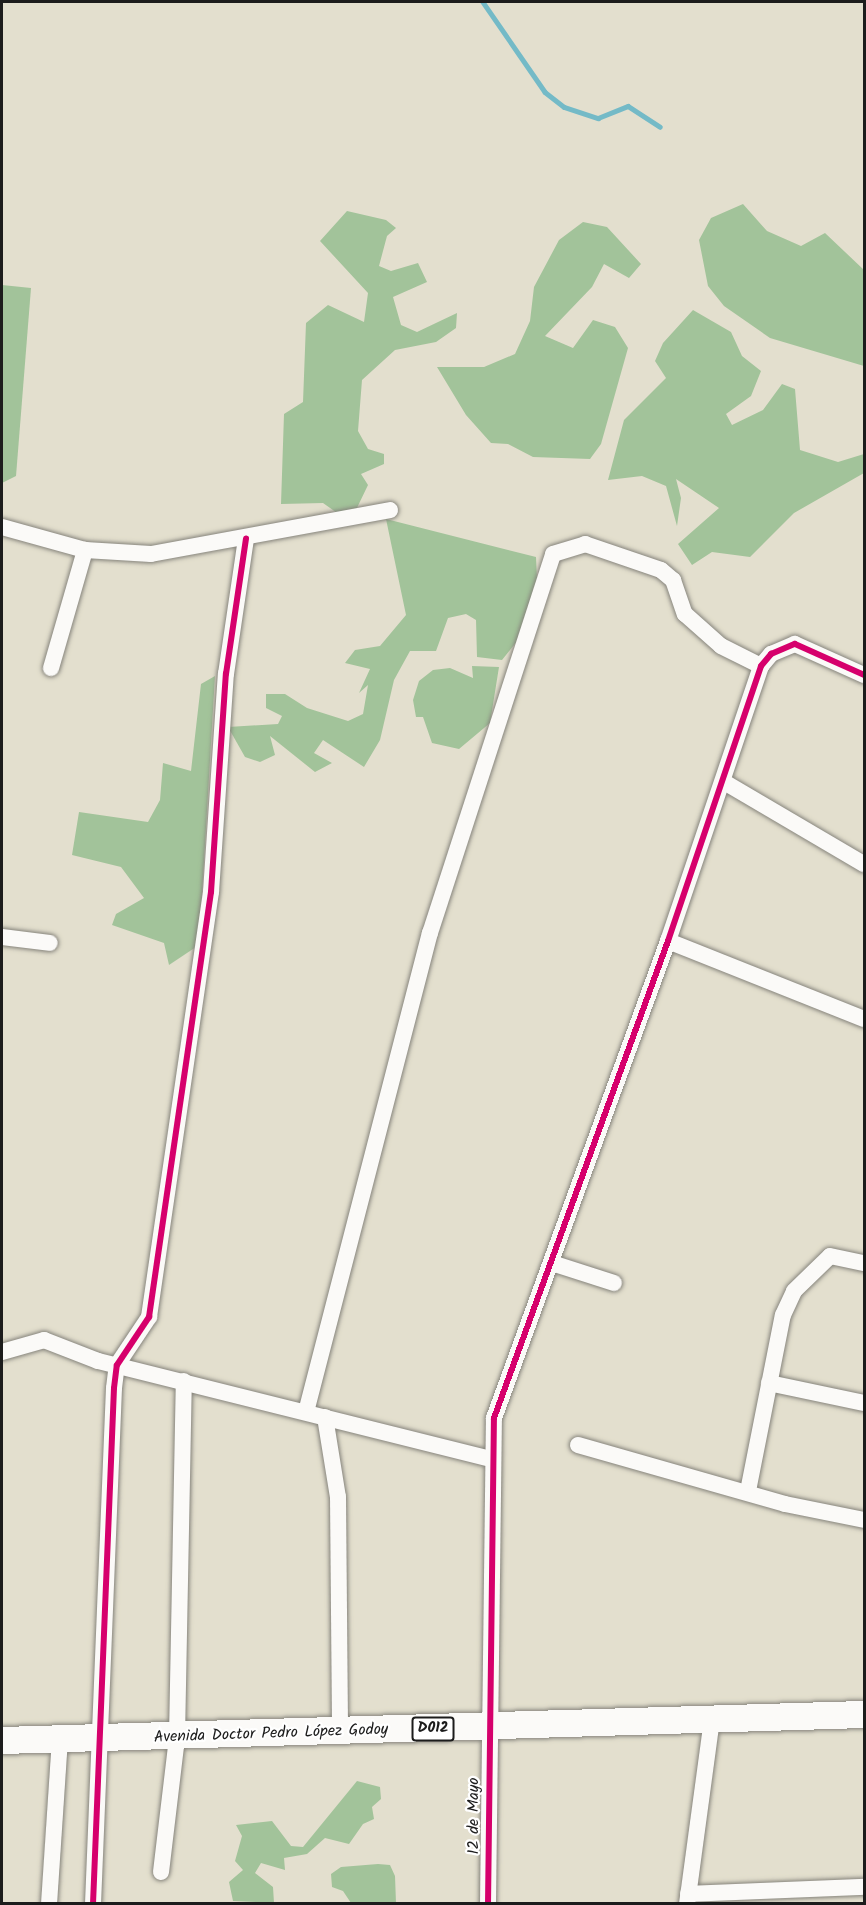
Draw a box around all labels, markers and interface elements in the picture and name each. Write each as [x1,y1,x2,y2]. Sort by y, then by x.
road number: D012 [410,1717,456,1741]
street label: Avenida Doctor Pedro López Godoy [153,1720,389,1748]
street label: 12 de Mayo [464,1777,484,1855]

